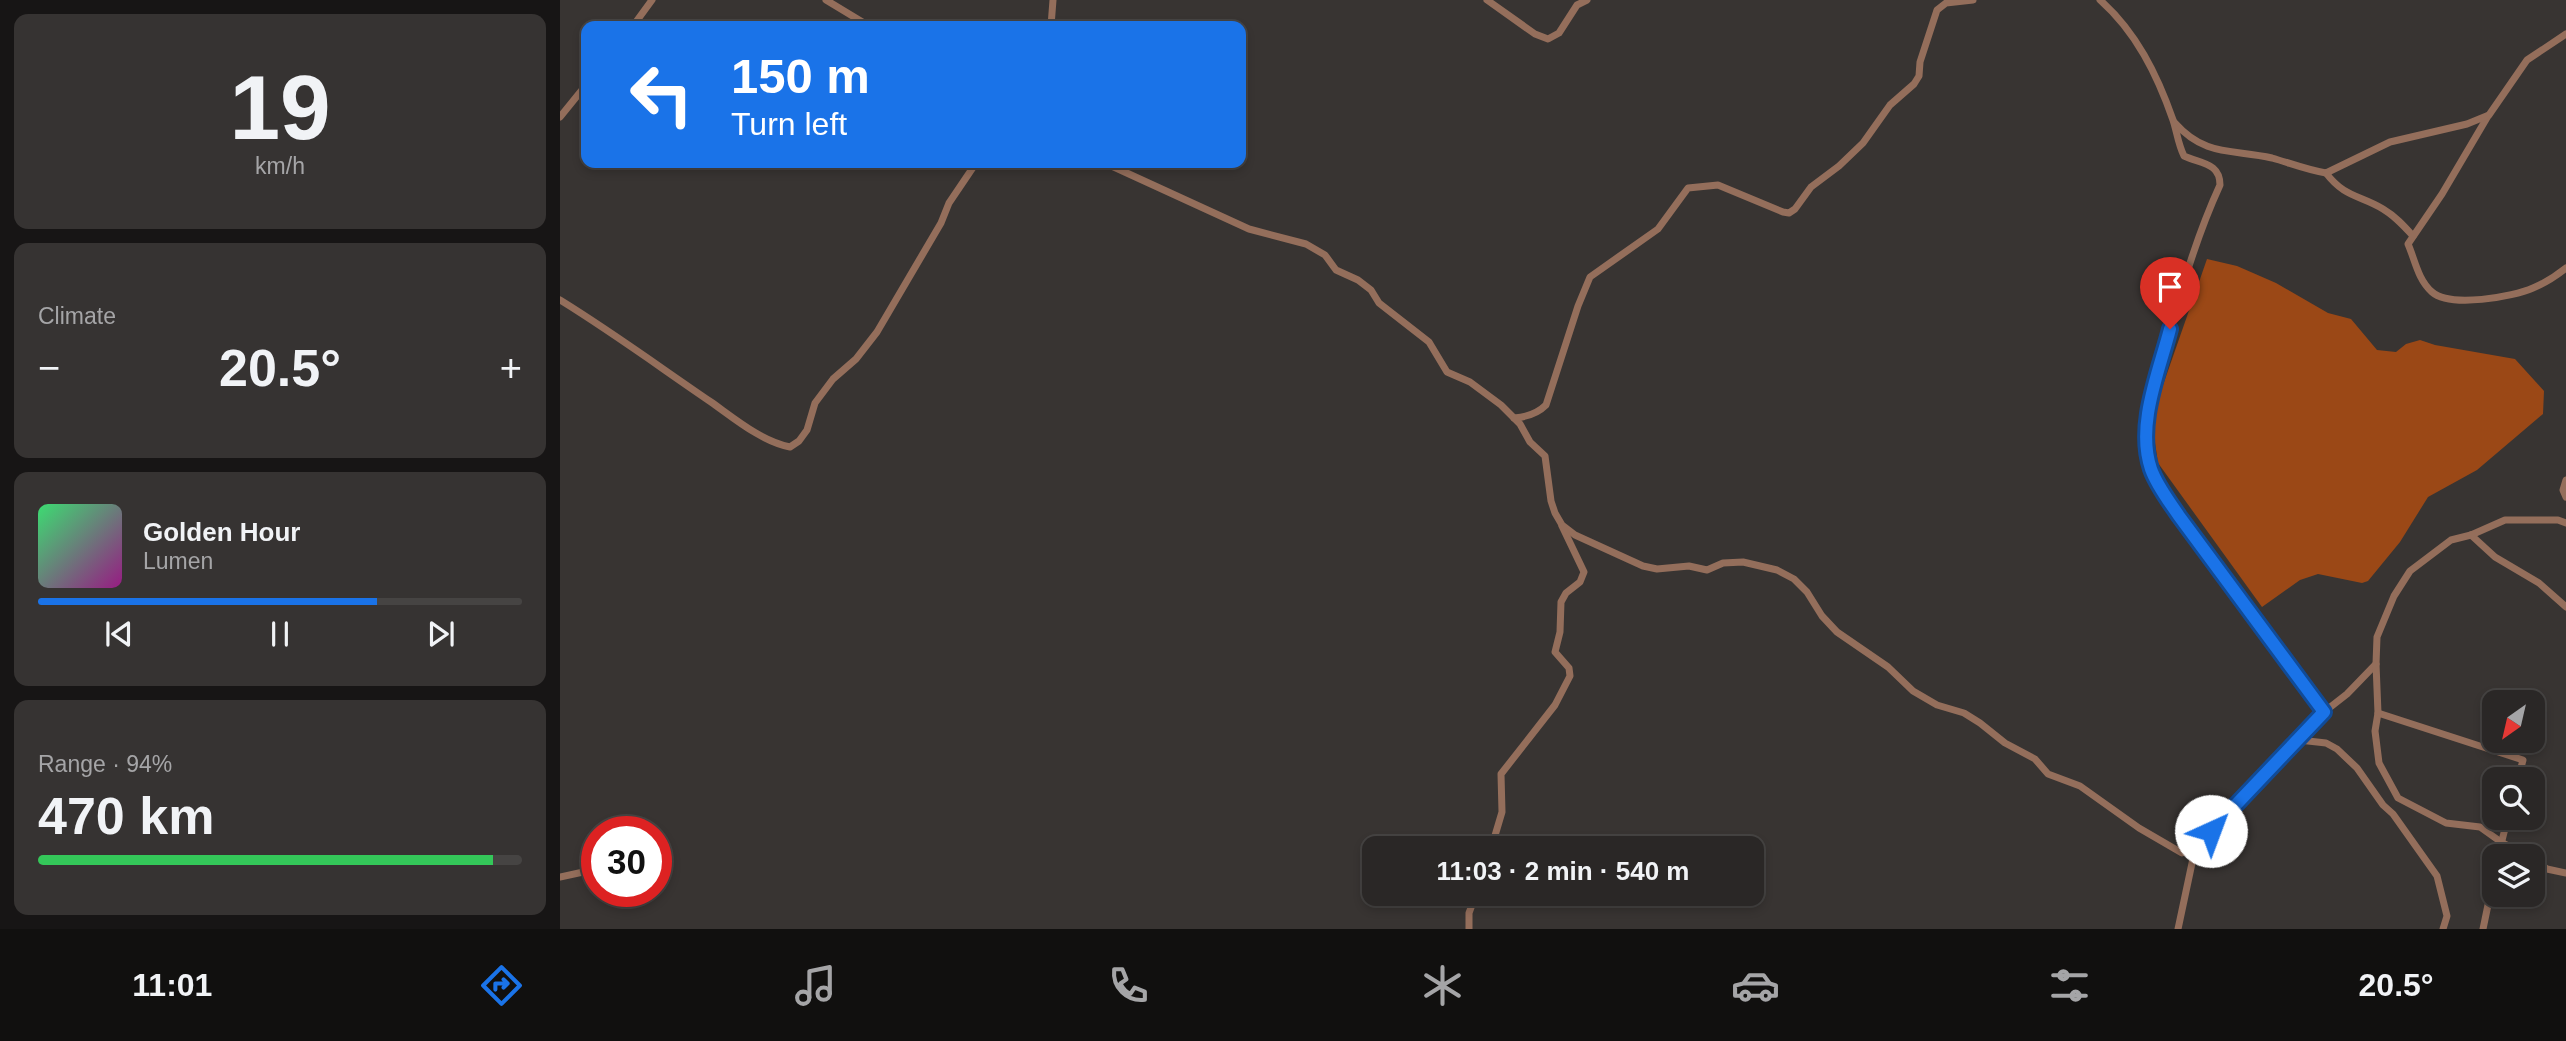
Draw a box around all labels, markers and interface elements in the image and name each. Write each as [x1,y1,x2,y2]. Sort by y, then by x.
icon: left [616,49,707,140]
text: 150 m [731,49,870,103]
text: 19 [229,57,331,158]
text: Turn left [731,106,847,142]
text: km/h [255,153,305,179]
pin [2140,257,2200,329]
icon: arrive [2151,268,2189,306]
text: Climate [38,303,116,329]
text: 20.5° [219,339,341,397]
text: − [38,347,60,389]
text: + [500,347,522,389]
text: Golden Hour [143,517,300,547]
text: Lumen [143,548,213,574]
icon: previous [100,615,138,653]
icon: pause [261,615,299,653]
icon: next [422,615,460,653]
north arrow [2482,690,2544,752]
map controls [2482,690,2545,907]
text: Range · 94% [38,751,172,777]
button: search [2482,767,2545,830]
text: 470 km [38,787,214,845]
position arrow [2174,794,2248,868]
speed limit sign: 30 [581,816,672,907]
button: layers [2482,844,2545,907]
text: 11:03 · 2 min · 540 m [1437,856,1689,886]
icon: directions [477,961,526,1010]
icon: music [791,961,840,1010]
icon: phone [1104,961,1153,1010]
icon: climate [1418,961,1467,1010]
icon: car [1731,961,1780,1010]
icon: filters [2045,961,2094,1010]
text: 11:01 [132,967,212,1003]
text: 20.5° [2359,967,2434,1003]

